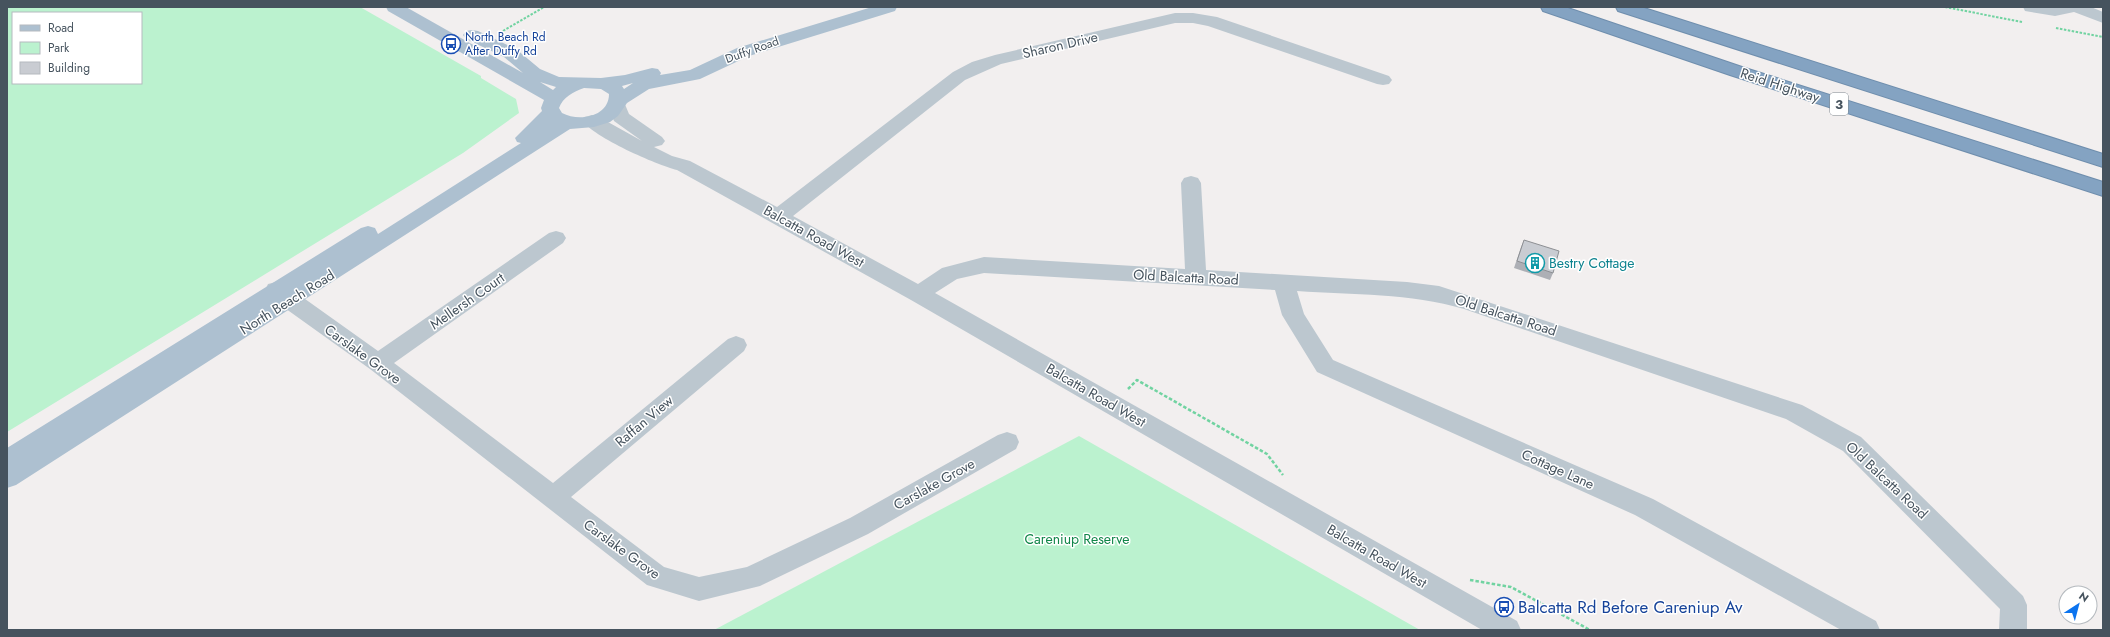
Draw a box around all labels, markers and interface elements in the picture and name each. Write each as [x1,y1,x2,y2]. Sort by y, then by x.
legend [12,12,142,84]
text: Road [48,19,74,37]
street label: Sharon Drive [1020,27,1100,63]
place label: North Beach Rd After Duffy Rd [465,28,546,60]
street label: Duffy Road [723,32,781,68]
bus stop icon: North Beach Rd After Duffy Rd [440,33,462,55]
text: Park [48,39,70,57]
text: Building [48,59,90,77]
street label: Reid Highway [1738,63,1823,107]
road number: 3 [1830,93,1848,115]
street label: Balcatta Road West [760,200,868,272]
building icon: Bestry Cottage [1524,252,1546,274]
place label: Bestry Cottage [1549,253,1634,273]
street label: Old Balcatta Road [1133,264,1239,290]
street label: North Beach Road [236,265,338,339]
street label: Mellersh Court [426,268,509,334]
street label: Old Balcatta Road [1453,289,1559,341]
street label: Carslake Grove [321,319,405,389]
street label: Balcatta Road West [1042,358,1150,432]
street label: Raffan View [611,390,678,451]
street label: Old Balcatta Road [1842,437,1932,523]
street label: Cottage Lane [1518,444,1598,494]
street label: Carslake Grove [890,453,978,515]
street label: Carslake Grove [580,514,664,584]
street label: Balcatta Road West [1323,519,1431,593]
park label: Careniup Reserve [1025,529,1129,549]
north arrow [2058,585,2098,625]
text: N [2076,588,2092,606]
place label: Balcatta Rd Before Careniup Av [1518,595,1743,619]
bus stop icon: Balcatta Rd Before Careniup Av [1493,596,1515,618]

